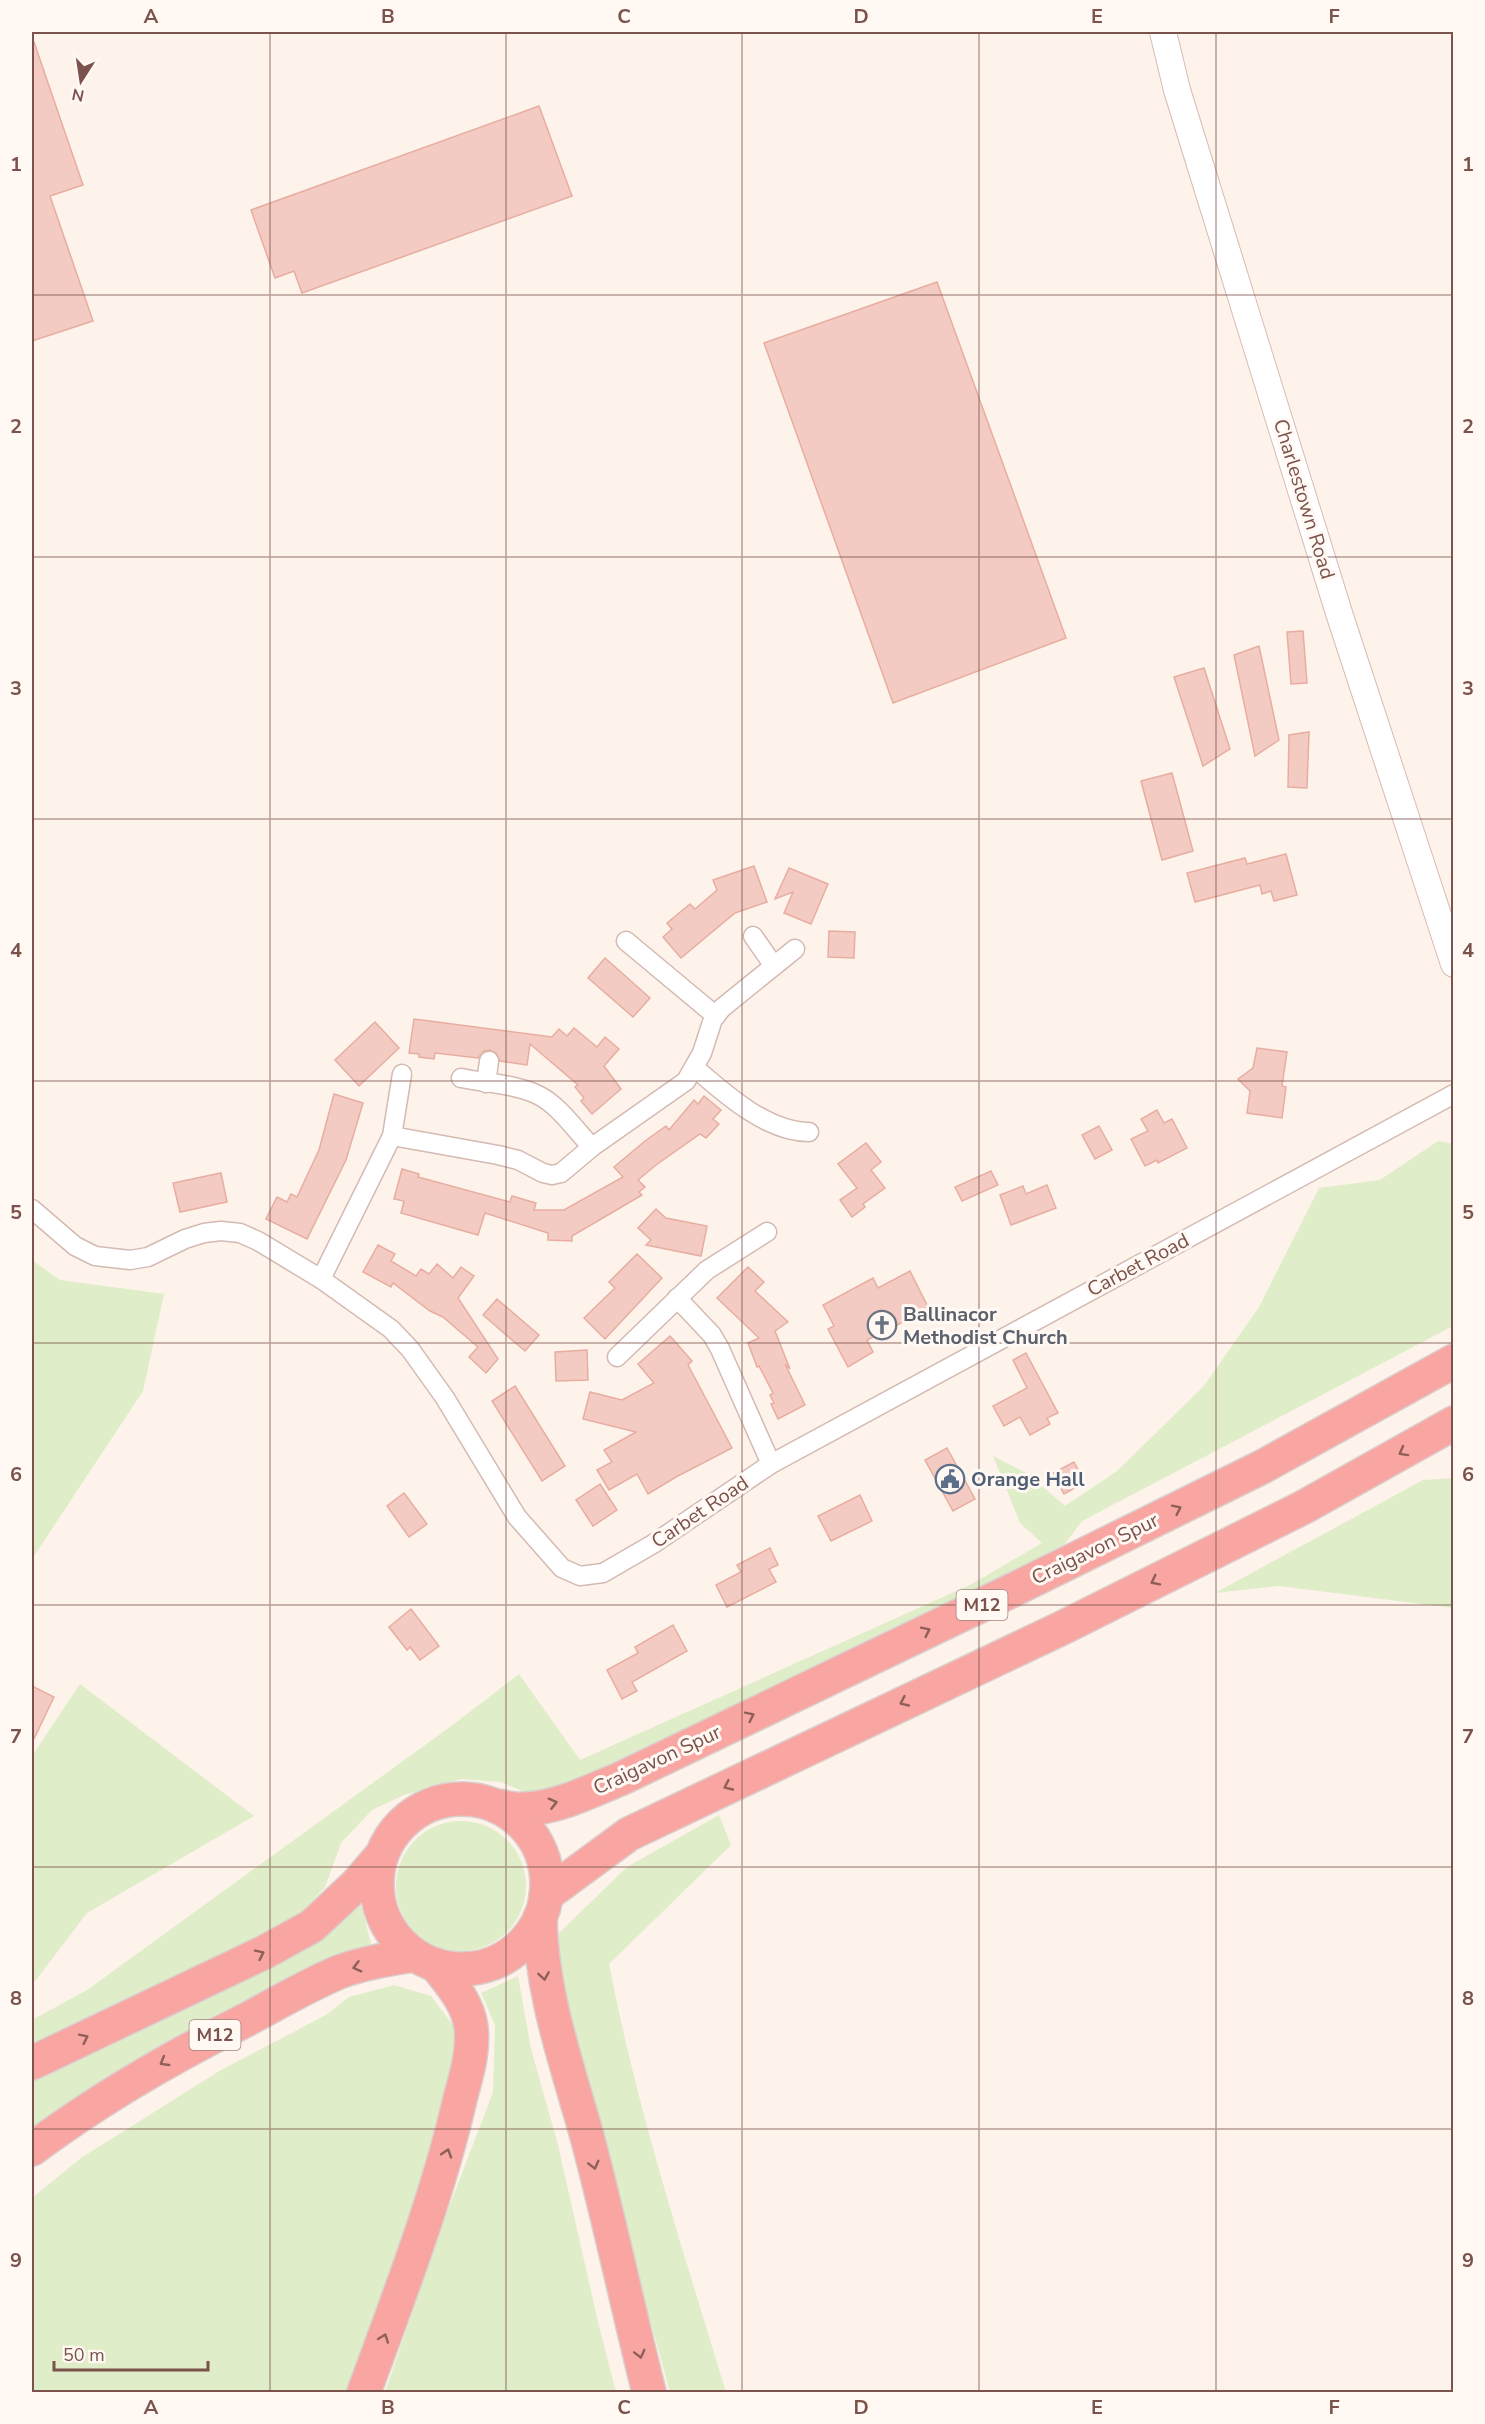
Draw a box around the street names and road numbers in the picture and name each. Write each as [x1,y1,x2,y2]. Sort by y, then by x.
street label: Charlestown Road [1267,416,1341,582]
street label: Carbet Road [1082,1227,1194,1303]
street label: Carbet Road [646,1470,754,1554]
street label: Craigavon Spur [1027,1507,1163,1591]
road number: M12 [956,1590,1008,1620]
street label: Craigavon Spur [589,1719,725,1801]
road number: M12 [190,2020,240,2050]

